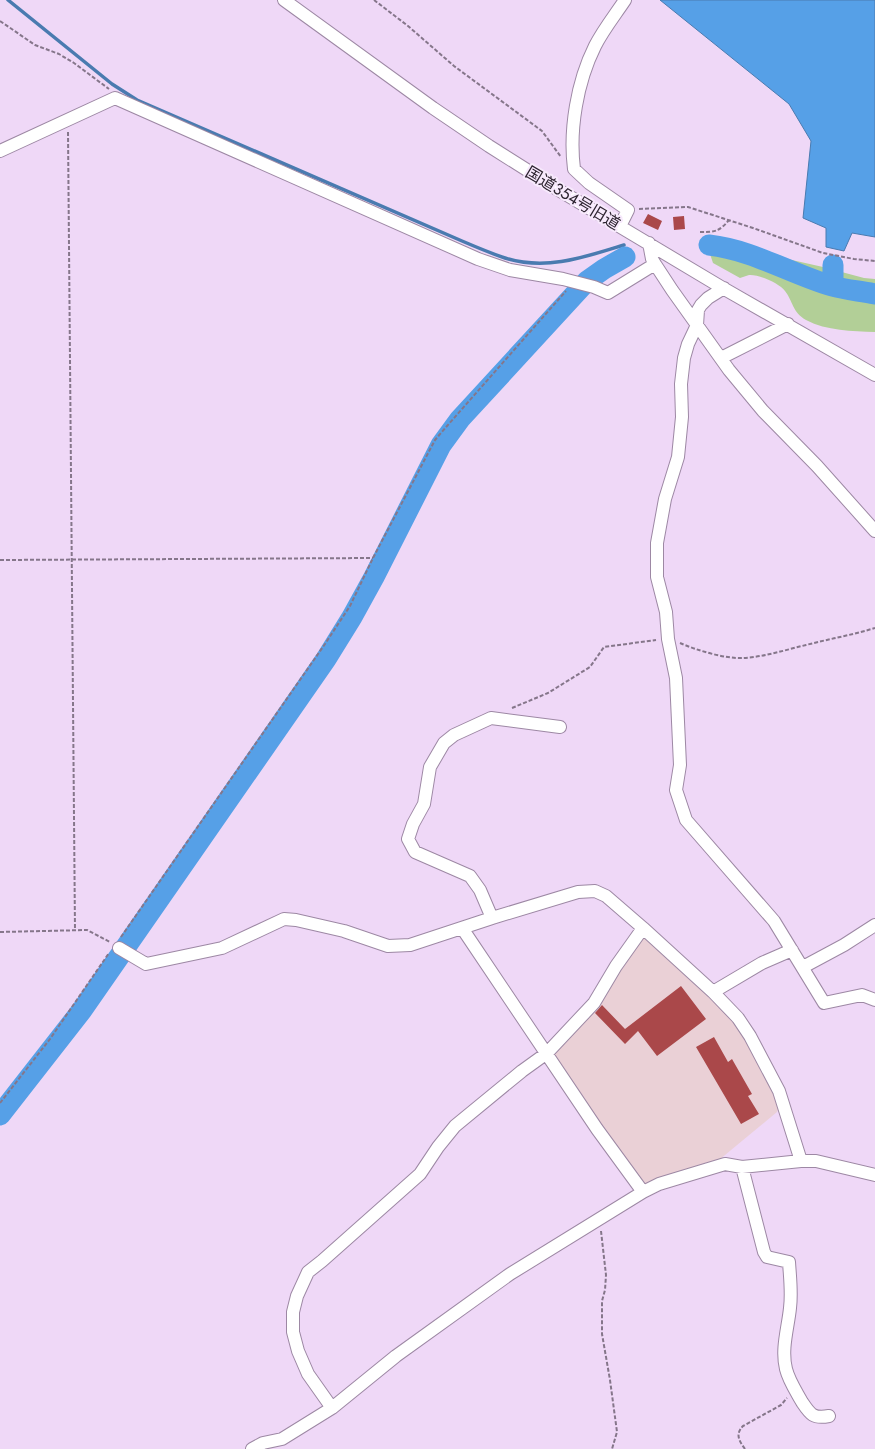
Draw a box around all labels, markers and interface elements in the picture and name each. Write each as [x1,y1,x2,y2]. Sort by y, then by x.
street label: 国道354号旧道 [521,161,625,235]

